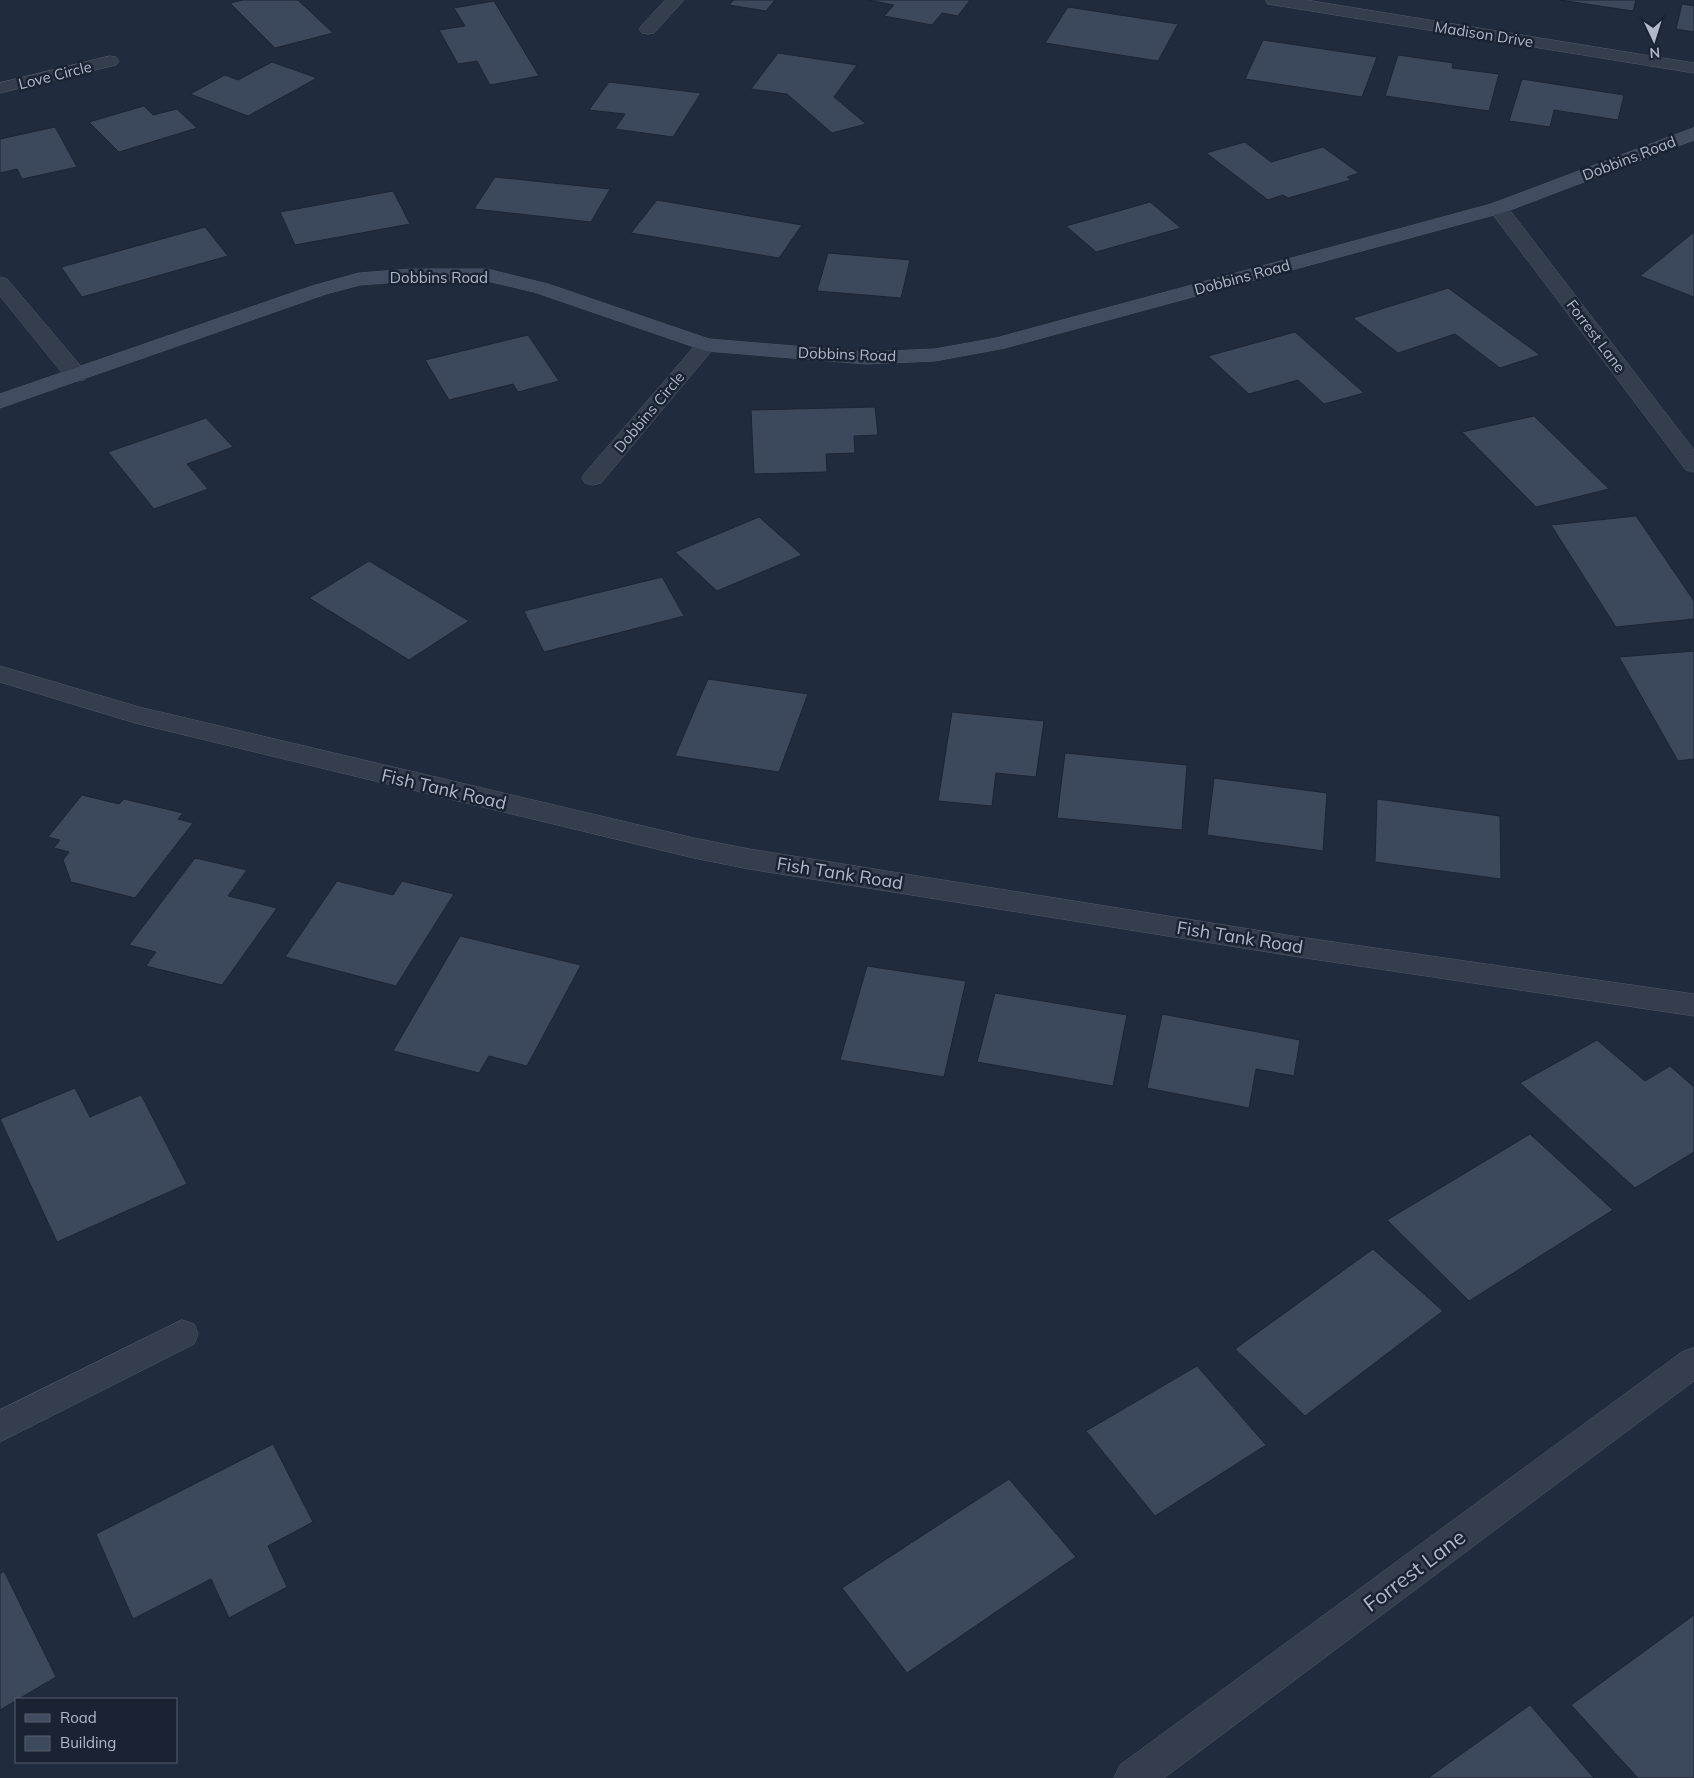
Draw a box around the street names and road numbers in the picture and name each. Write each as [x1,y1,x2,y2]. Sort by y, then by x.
street label: Madison Drive [1433,17,1535,51]
street label: Love Circle [16,57,94,93]
street label: Dobbins Road [1580,132,1678,184]
street label: Dobbins Road [1192,255,1292,299]
street label: Dobbins Road [390,268,488,287]
street label: Forrest Lane [1562,296,1630,376]
street label: Dobbins Road [798,343,896,365]
street label: Dobbins Circle [610,368,688,456]
street label: Fish Tank Road [379,763,509,815]
street label: Fish Tank Road [775,852,905,894]
street label: Fish Tank Road [1175,916,1305,958]
street label: Forrest Lane [1358,1523,1470,1617]

